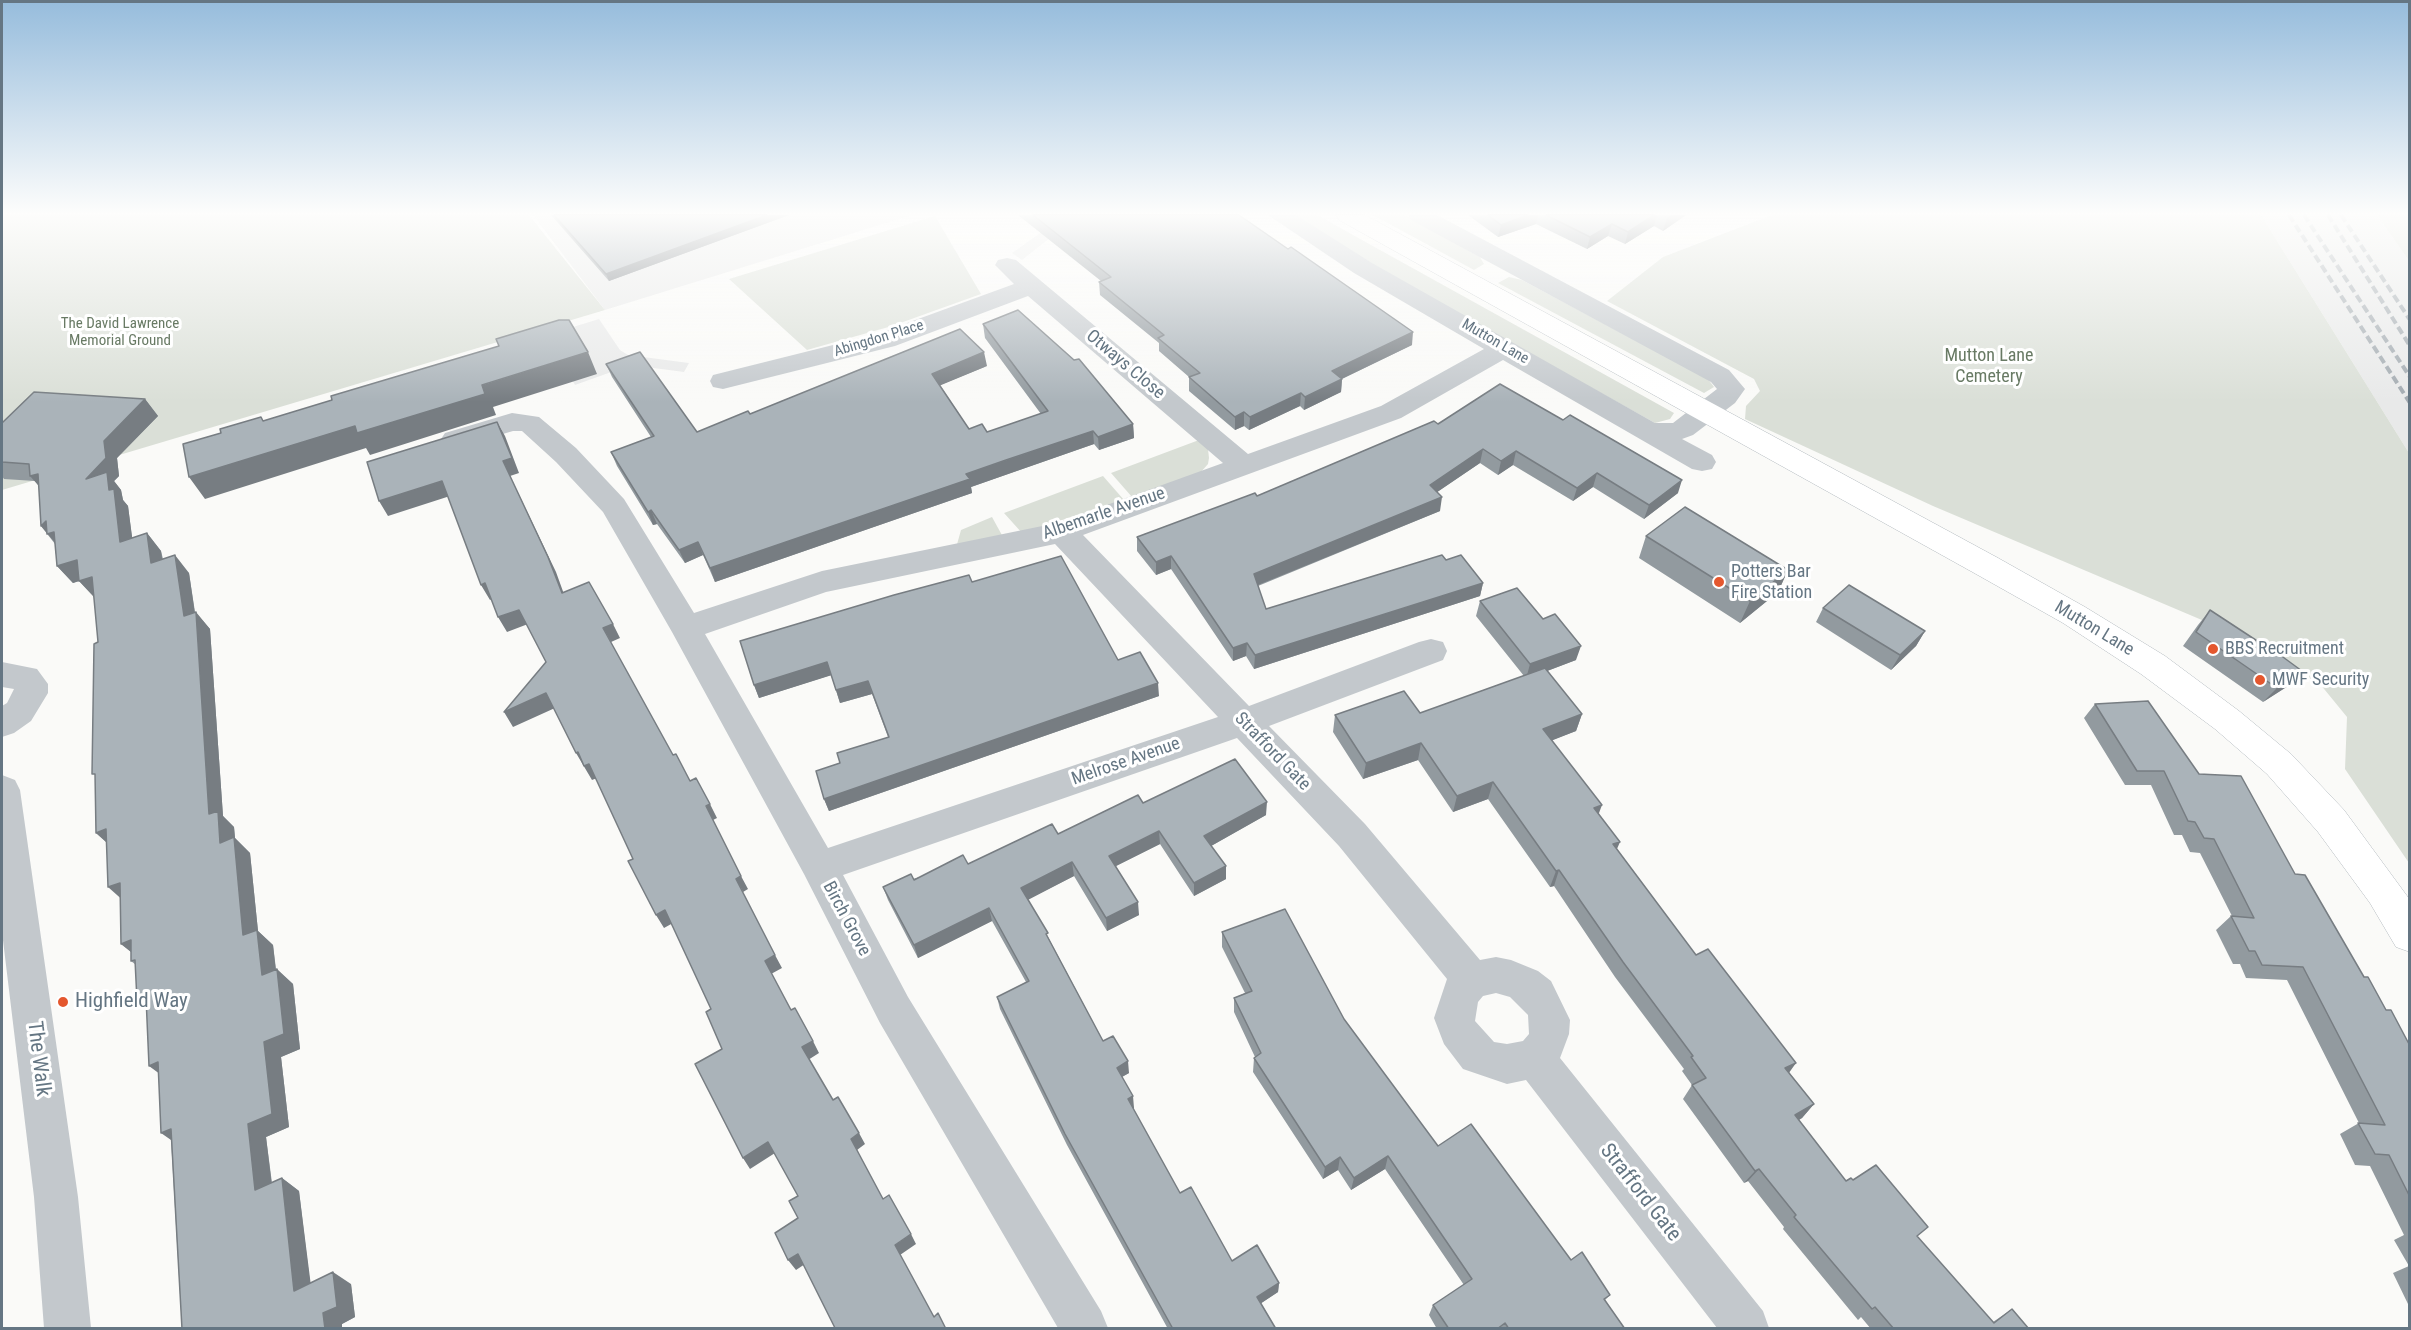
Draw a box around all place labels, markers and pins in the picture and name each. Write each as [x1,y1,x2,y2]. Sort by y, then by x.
place label: Potters Bar Fire Station [1731,561,1812,604]
marker: Potters Bar Fire Station [1712,575,1726,589]
place label: BBS Recruitment [2225,638,2344,660]
marker: BBS Recruitment [2206,642,2220,656]
place label: MWF Security [2272,669,2369,691]
marker: MWF Security [2253,673,2267,687]
place label: Highfield Way [75,989,188,1015]
marker: Highfield Way [56,995,70,1009]

